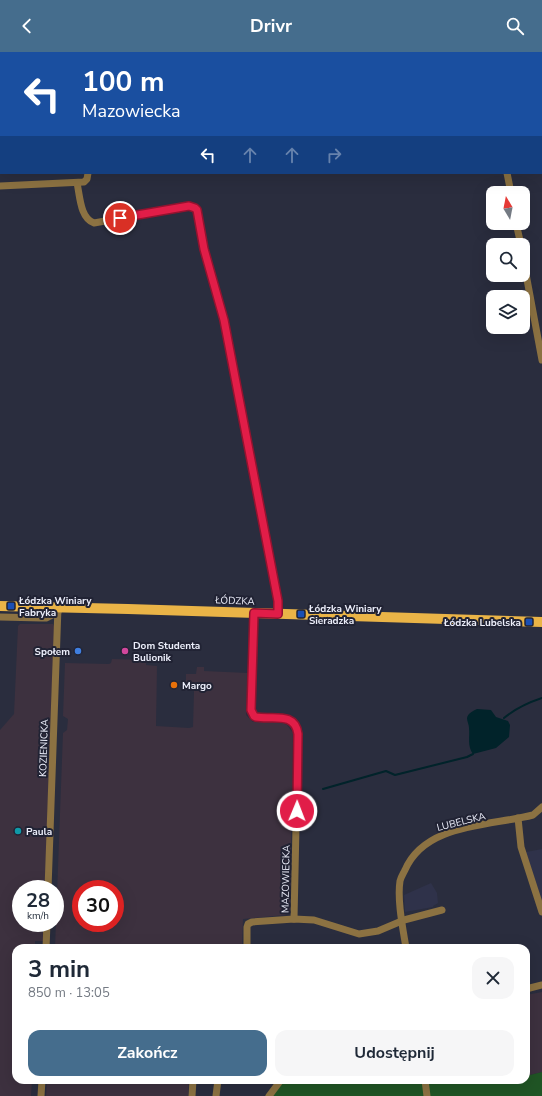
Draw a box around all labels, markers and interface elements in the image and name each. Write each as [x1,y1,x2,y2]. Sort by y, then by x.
text: Drivr [250,14,292,38]
icon: back [16,15,38,37]
icon: search [504,15,526,37]
text: 100 m [82,63,165,101]
icon: left [16,68,68,120]
text: Mazowiecka [82,99,181,123]
icon: left [197,144,219,166]
icon: ahead [239,144,261,166]
icon: ahead [281,144,303,166]
icon: right [323,144,345,166]
north arrow [486,186,530,230]
map controls [486,186,530,334]
pin [103,201,137,235]
icon: arrive [109,207,131,229]
button: search [486,238,530,282]
button: layers [486,290,530,334]
street label: ŁÓDZKA [214,593,255,609]
place label: Łódzka Winiary Fabryka [18,594,92,620]
marker: Łódzka Winiary Fabryka [6,601,16,611]
place label: Łódzka Winiary Sieradzka [308,602,382,628]
marker: Łódzka Winiary Sieradzka [296,609,306,619]
place label: Łódzka Lubelska [443,616,521,630]
marker: Łódzka Lubelska [524,617,534,627]
place label: Dom Studenta Bulionik [133,639,200,665]
place label: Społem [35,645,70,659]
marker: Społem [73,646,83,656]
marker: Dom Studenta Bulionik [120,646,130,656]
place label: Margo [182,679,212,693]
marker: Margo [169,680,179,690]
street label: KOZIENICKA [36,718,52,777]
position arrow [276,790,318,832]
street label: LUBELSKA [435,809,488,835]
place label: Paula [26,825,52,839]
marker: Paula [13,826,23,836]
street label: MAZOWIECKA [278,844,294,913]
speed limit sign: 30 [72,880,124,932]
text: 28 [26,887,50,914]
text: km/h [27,909,49,923]
text: 3 min [28,953,90,985]
button: close [472,957,514,999]
text: 850 m · 13:05 [28,984,110,1002]
button: Zakończ [28,1030,267,1076]
button: Udostępnij [275,1030,514,1076]

